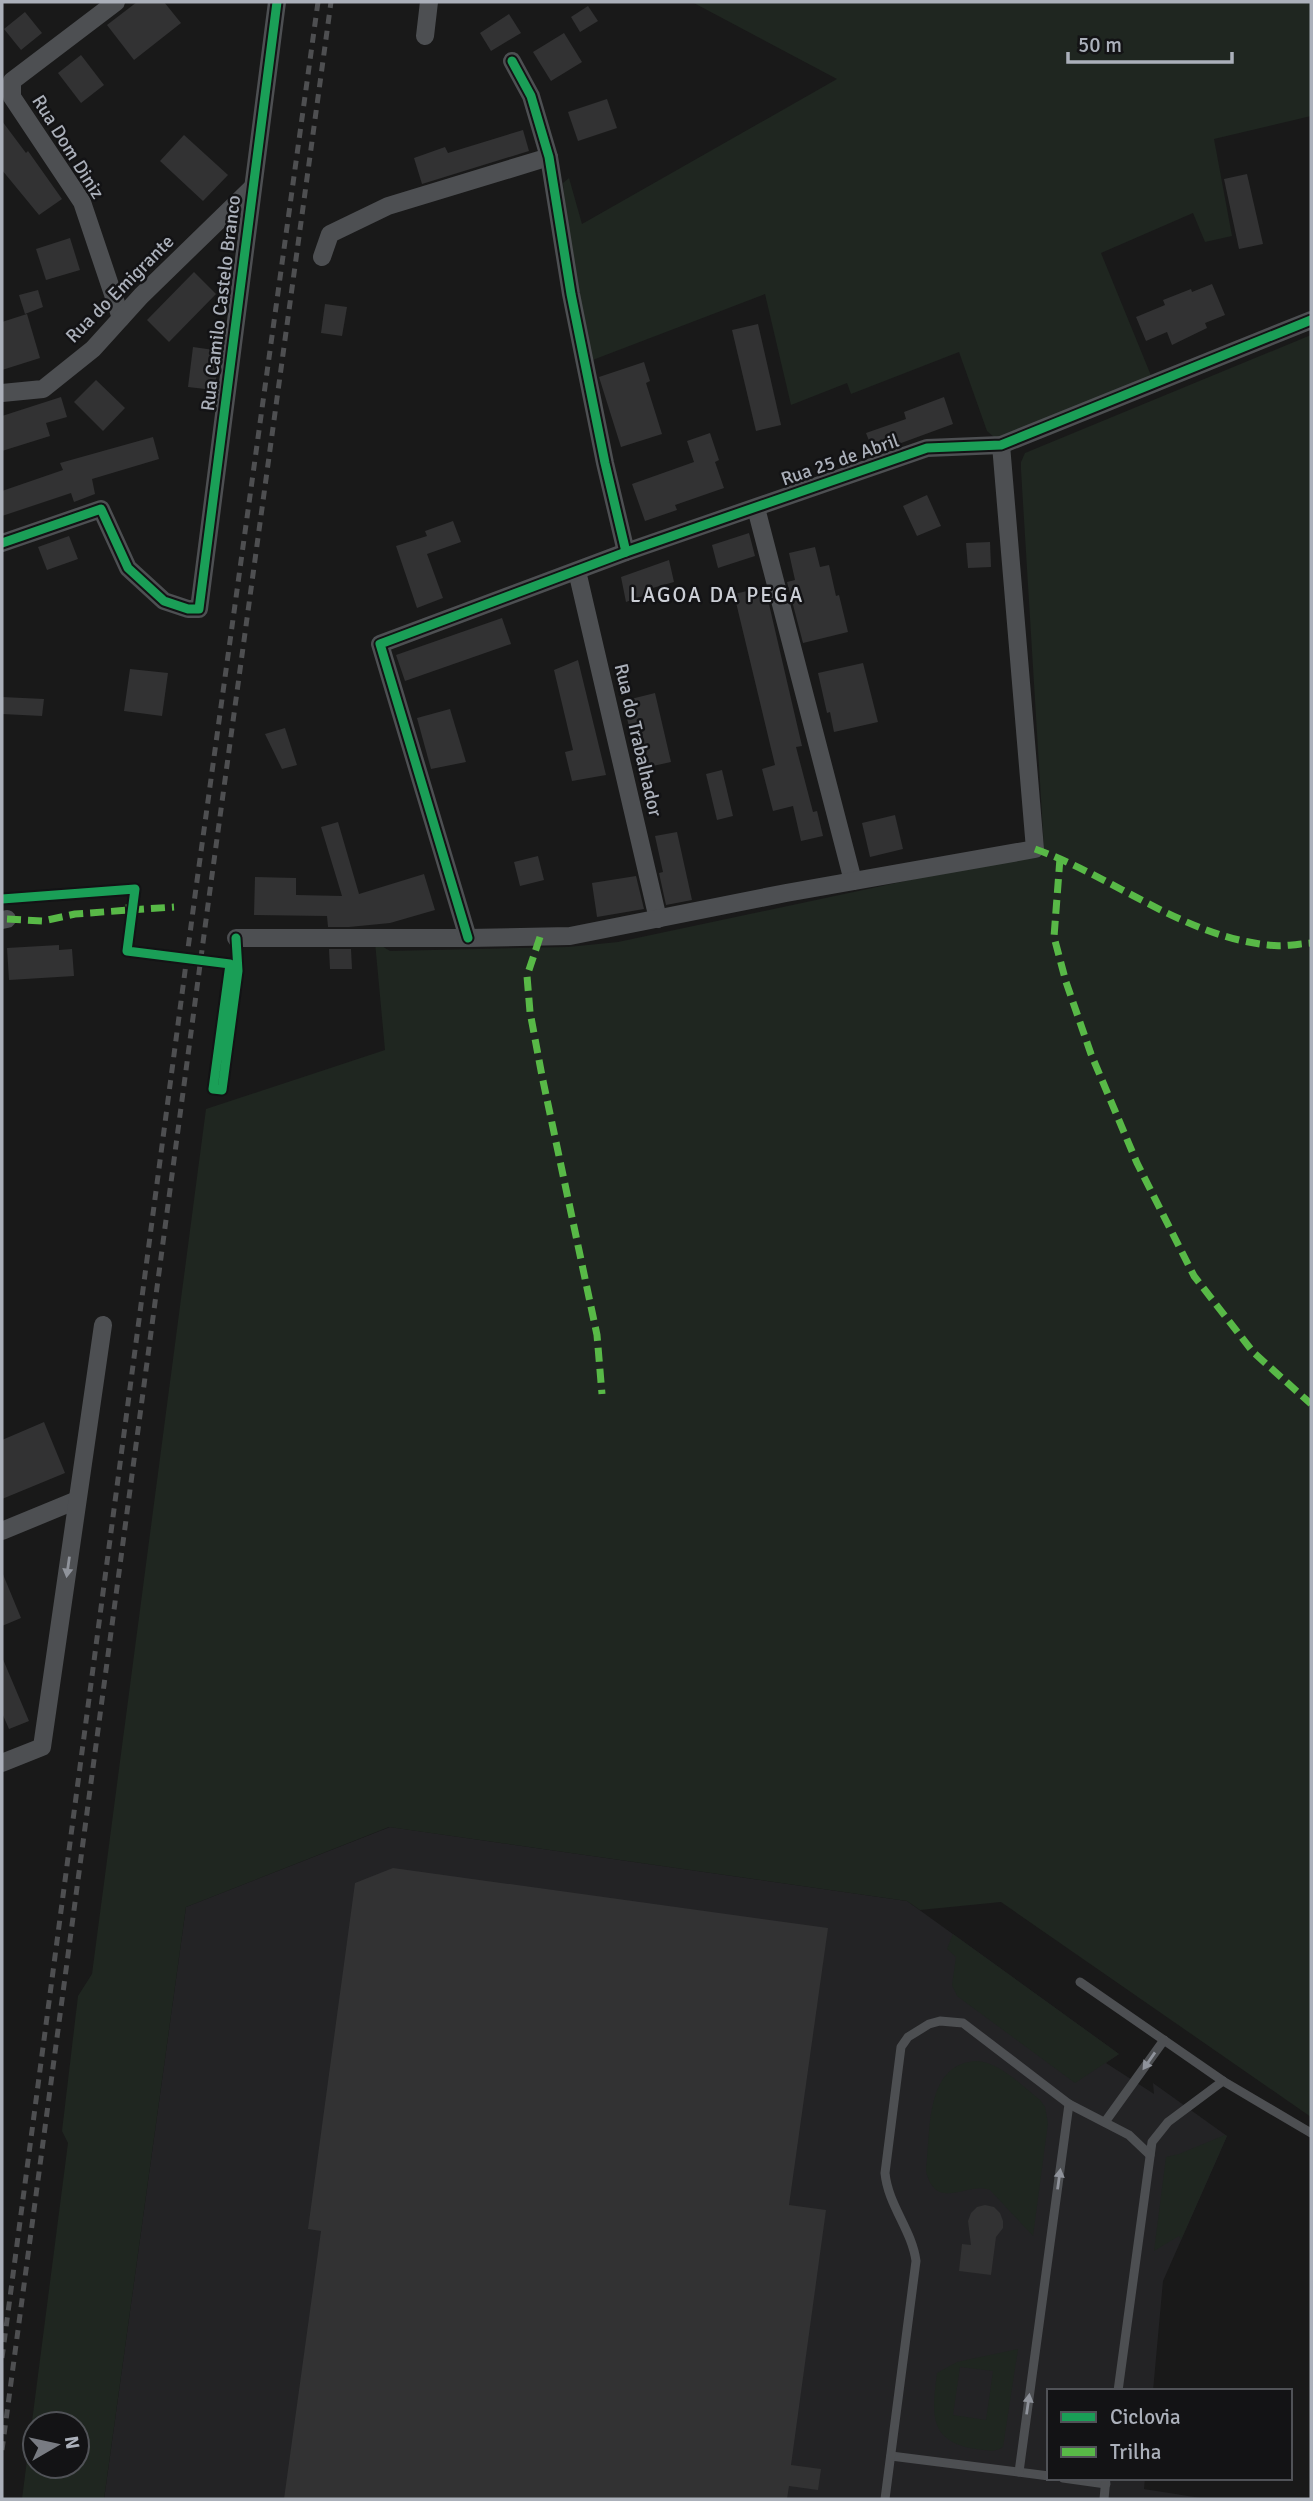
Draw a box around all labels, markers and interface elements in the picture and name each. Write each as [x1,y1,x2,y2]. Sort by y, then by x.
scale bar [1068,21,1232,65]
text: 50 m [1078,32,1122,58]
street label: Rua Dom Diniz [27,91,109,203]
street label: Rua Camilo Castelo Branco [196,194,246,412]
street label: Rua do Emigrante [61,230,179,348]
street label: Rua 25 de Abril [778,429,902,491]
district label: LAGOA DA PEGA [630,582,804,608]
street label: Rua do Trabalhador [609,661,667,819]
one-way arrow [62,1557,73,1579]
one-way arrow [1142,2052,1156,2070]
one-way arrow [1053,2168,1064,2190]
legend [1047,2389,1292,2480]
one-way arrow [1023,2393,1034,2415]
text: Ciclovia [1110,2404,1181,2430]
north arrow [21,2410,91,2480]
text: N [59,2434,85,2451]
text: Trilha [1110,2439,1161,2465]

